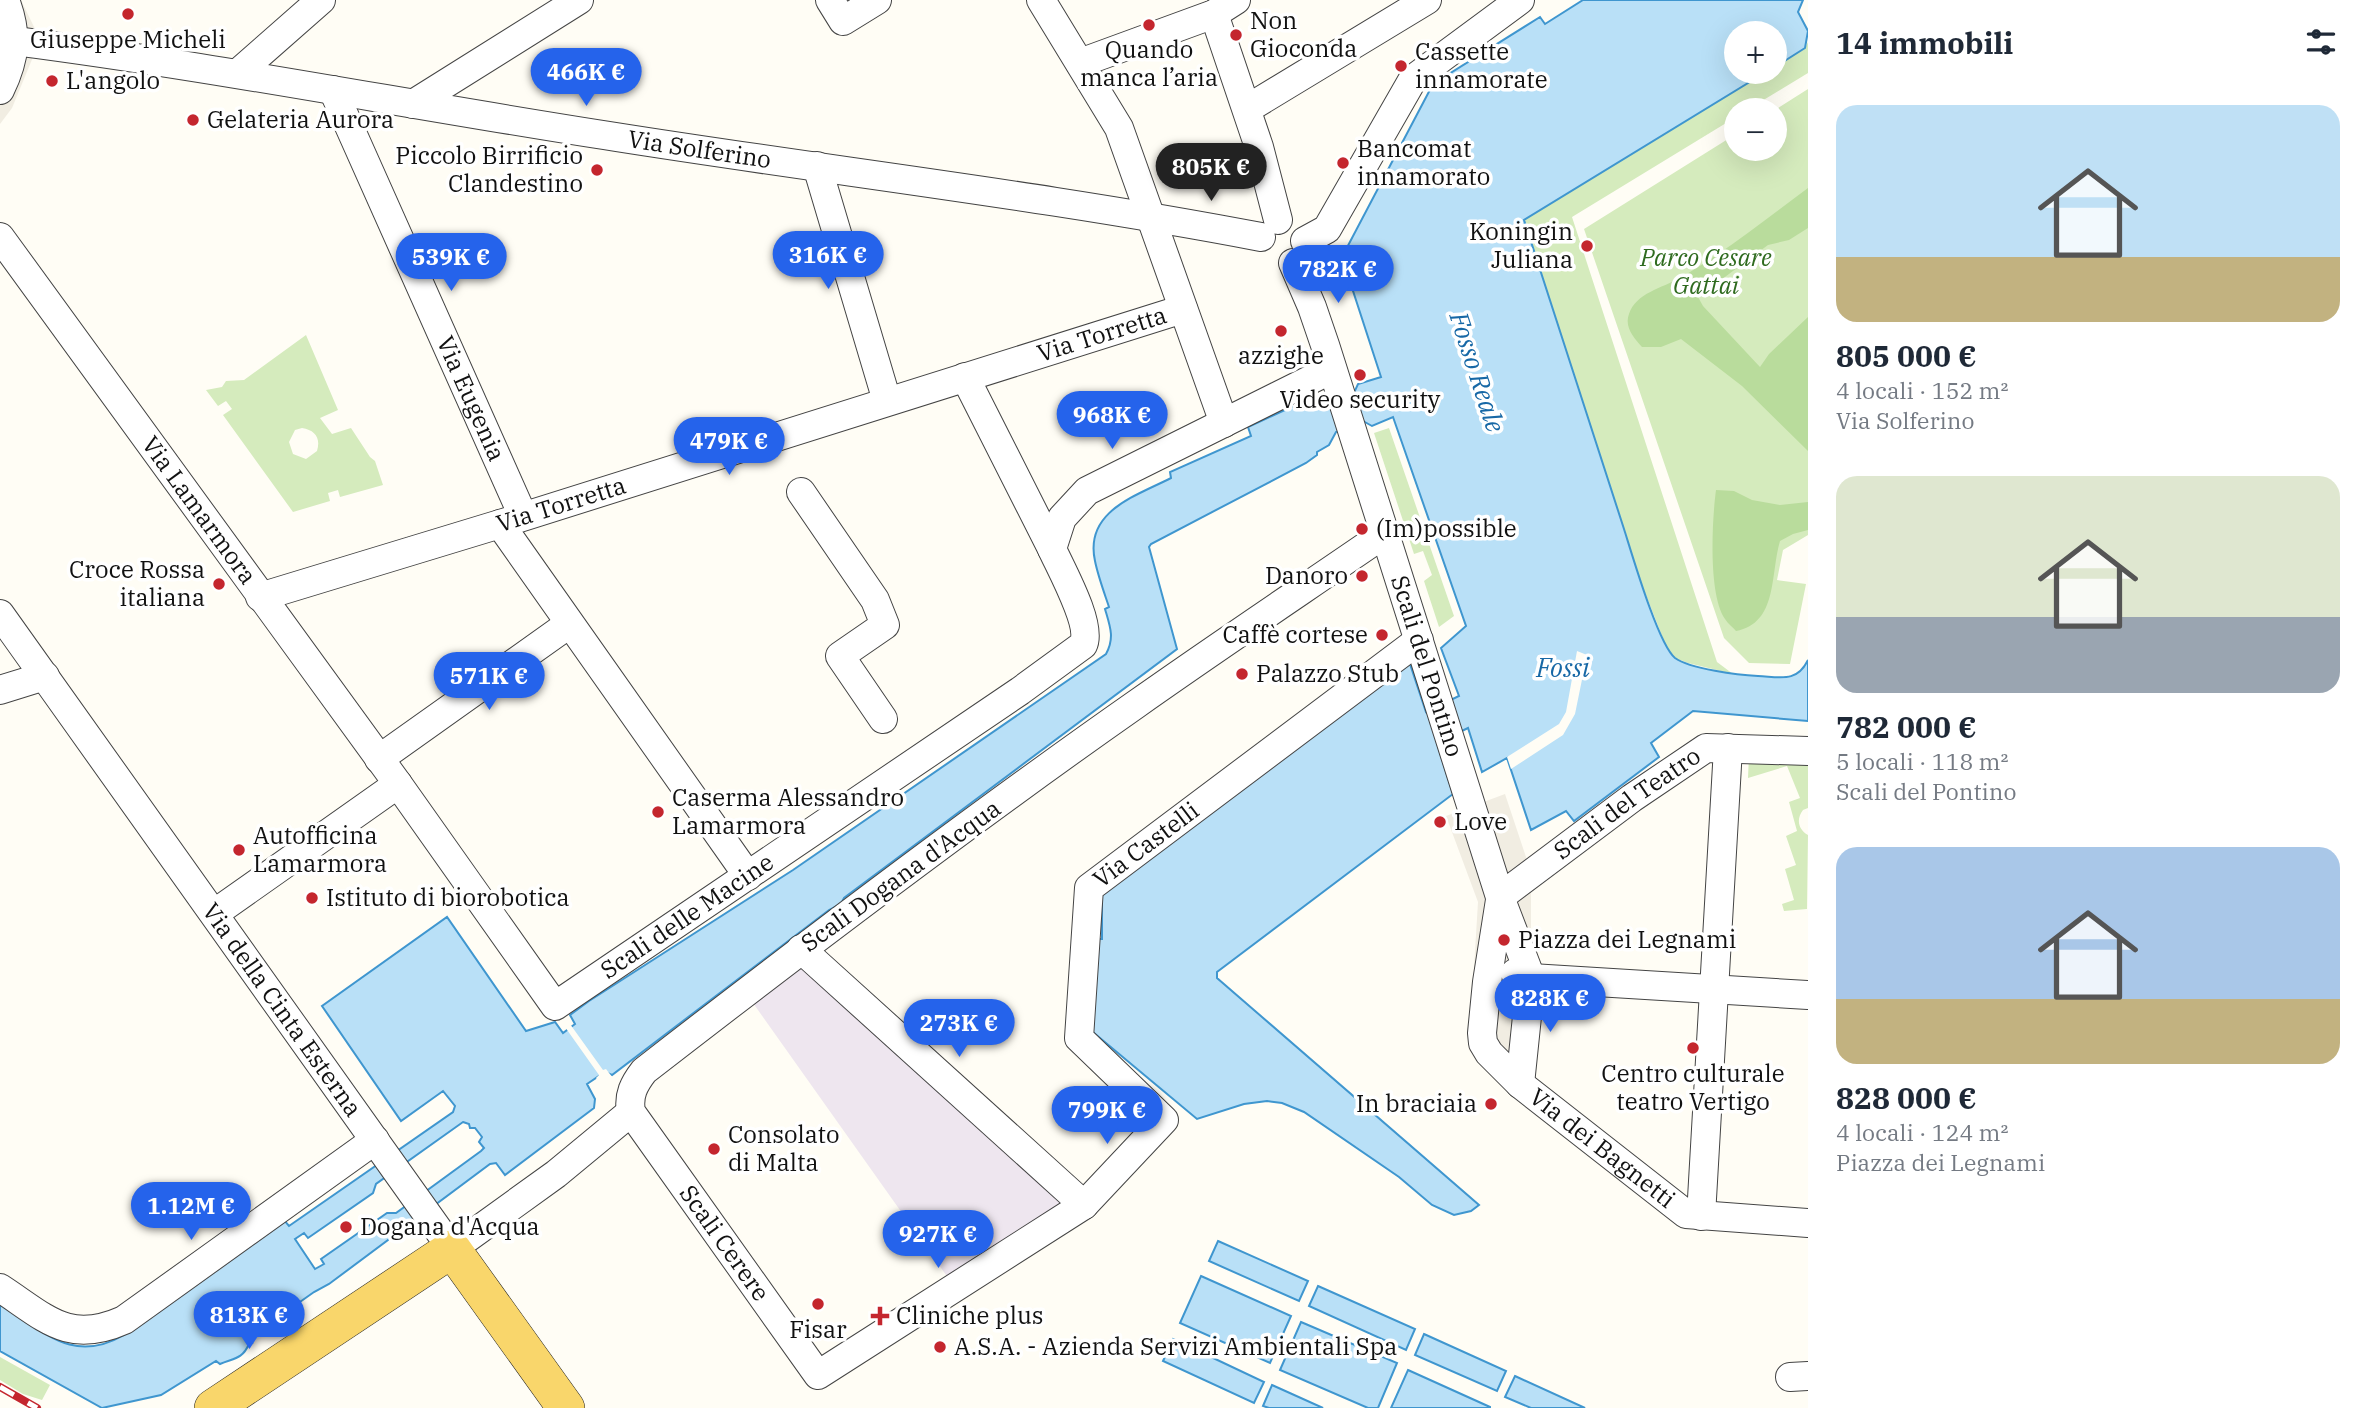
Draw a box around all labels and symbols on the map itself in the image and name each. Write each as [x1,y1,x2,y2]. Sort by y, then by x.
place label: Non Gioconda [1250,4,1357,64]
marker: Giuseppe Micheli [120,6,136,22]
marker: Quando manca l’aria [1141,17,1157,33]
place label: Giuseppe Micheli [30,23,226,55]
marker: Non Gioconda [1228,27,1244,43]
place label: Quando manca l’aria [1080,33,1218,93]
place label: Cassette innamorate [1415,35,1548,95]
pin: 466K € [529,48,643,108]
marker: Cassette innamorate [1393,58,1409,74]
place label: L'angolo [66,64,160,96]
marker: L'angolo [44,73,60,89]
place label: Gelateria Aurora [207,103,394,135]
marker: Gelateria Aurora [185,112,201,128]
street label: Via Solferino [626,122,773,175]
place label: Bancomat innamorato [1357,132,1490,192]
place label: Piccolo Birrificio Clandestino [395,139,583,199]
pin: 805K € [1154,144,1268,203]
marker: Bancomat innamorato [1335,155,1351,171]
marker: Piccolo Birrificio Clandestino [589,162,605,178]
place label: Koningin Juliana [1469,215,1573,275]
pin: 316K € [771,232,885,291]
pin: 539K € [394,233,508,293]
marker: Koningin Juliana [1579,238,1595,254]
park label: Parco Cesare Gattai [1639,241,1772,301]
pin: 782K € [1281,246,1395,305]
street label: Via Torretta [1033,298,1170,369]
water label: Fosso Reale [1442,306,1514,437]
marker: azzighe [1273,323,1289,339]
street label: Via Eugenia [430,331,513,466]
place label: azzighe [1238,339,1324,371]
marker: Video security [1352,367,1368,383]
place label: Video security [1280,383,1441,415]
pin: 968K € [1055,392,1169,451]
pin: 479K € [672,418,786,477]
street label: Via Lamarmora [135,429,264,590]
street label: Via Torretta [492,468,630,539]
place label: (Im)possible [1376,512,1517,544]
marker: (Im)possible [1354,521,1370,537]
place label: Croce Rossa italiana [69,553,205,613]
place label: Danoro [1265,559,1348,591]
marker: Danoro [1354,568,1370,584]
street label: Scali del Pontino [1384,571,1472,761]
marker: Croce Rossa italiana [211,576,227,592]
place label: Caffè cortese [1223,618,1368,650]
marker: Caffè cortese [1374,627,1390,643]
water label: Fossi [1535,650,1590,684]
pin: 571K € [432,652,546,712]
place label: Palazzo Stub [1256,657,1399,689]
marker: Palazzo Stub [1234,666,1250,682]
street label: Scali del Teatro [1547,739,1706,866]
place label: Caserma Alessandro Lamarmora [672,781,904,841]
street label: Scali Dogana d'Acqua [794,792,1007,959]
street label: Via Castelli [1086,794,1205,895]
marker: Caserma Alessandro Lamarmora [650,804,666,820]
place label: Love [1454,805,1507,837]
marker: Love [1432,814,1448,830]
place label: Autofficina Lamarmora [253,819,387,879]
marker: Autofficina Lamarmora [231,842,247,858]
street label: Scali delle Macine [594,846,779,986]
place label: Istituto di biorobotica [326,881,570,913]
marker: Istituto di biorobotica [304,890,320,906]
street label: Via della Cinta Esterna [196,896,370,1123]
place label: Piazza dei Legnami [1518,923,1736,955]
marker: Piazza dei Legnami [1496,932,1512,948]
pin: 828K € [1493,974,1607,1034]
pin: 273K € [902,1000,1016,1059]
marker: Centro culturale teatro Vertigo [1685,1040,1701,1056]
place label: Centro culturale teatro Vertigo [1601,1057,1785,1117]
street label: Via dei Bagnetti [1523,1080,1682,1215]
pin: 799K € [1050,1086,1164,1146]
place label: In braciaia [1356,1087,1477,1119]
marker: In braciaia [1483,1096,1499,1112]
place label: Consolato di Malta [728,1118,840,1178]
marker: Consolato di Malta [706,1141,722,1157]
street label: Scali Cerere [673,1178,777,1307]
pin: 1.12M € [126,1182,256,1242]
place label: Dogana d'Acqua [360,1210,540,1242]
pin: 927K € [881,1210,995,1270]
marker: Dogana d'Acqua [338,1219,354,1235]
pin: 813K € [192,1292,306,1351]
marker: Fisar [810,1296,826,1312]
place label: Cliniche plus [896,1299,1044,1331]
marker: Cliniche plus [870,1306,890,1326]
place label: Fisar [789,1313,847,1345]
place label: A.S.A. - Azienda Servizi Ambientali Spa [954,1330,1397,1362]
marker: A.S.A. - Azienda Servizi Ambientali Spa [932,1339,948,1355]

